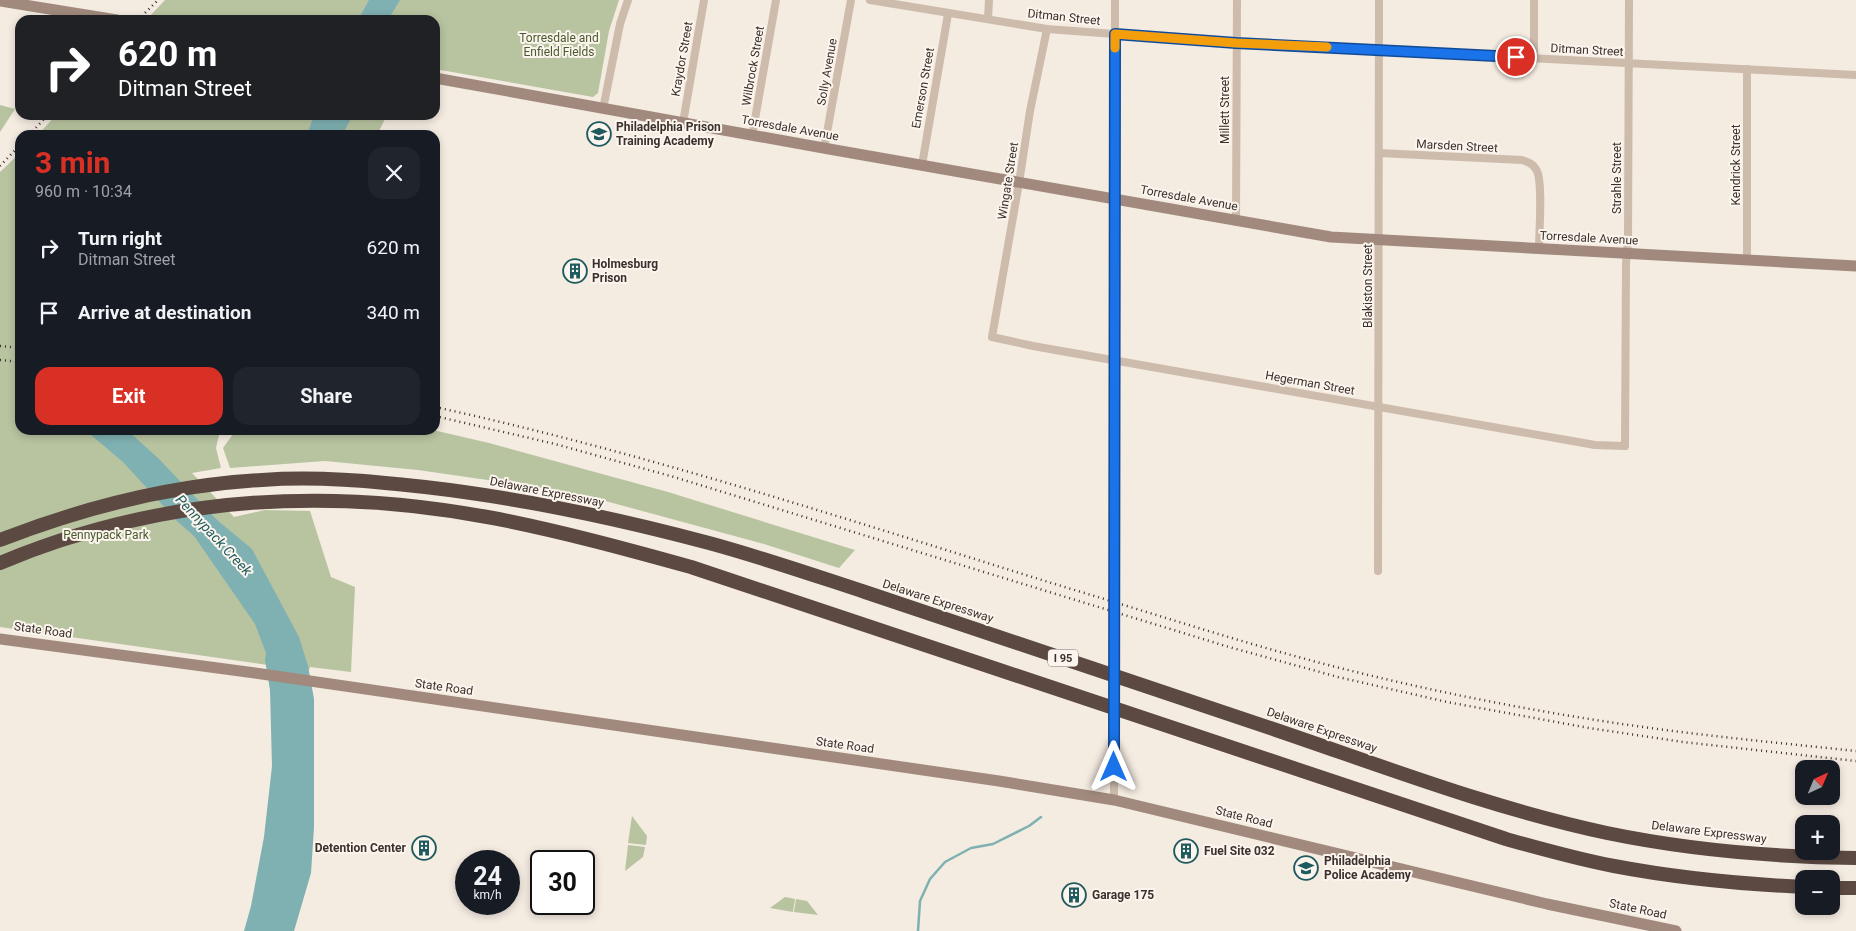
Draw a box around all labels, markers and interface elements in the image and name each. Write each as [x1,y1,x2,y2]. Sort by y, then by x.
street label: Ditman Street [1027,6,1101,28]
street label: Kraydor Street [669,20,695,97]
street label: Wilbrock Street [739,25,767,107]
park label: Torresdale and Enfield Fields [519,31,599,59]
text: 620 m [118,34,217,75]
icon: right [35,35,100,100]
pin [1495,36,1537,78]
street label: Solly Avenue [814,37,840,107]
street label: Ditman Street [1550,41,1624,59]
icon: arrive [1502,43,1530,71]
street label: Emerson Street [909,46,937,130]
text: Ditman Street [118,76,252,101]
street label: Millett Street [1218,76,1232,144]
street label: Torresdale Avenue [740,113,840,143]
place label: Philadelphia Prison Training Academy [616,120,721,148]
school or university icon: Philadelphia Prison Training Academy [586,121,612,147]
street label: Kendrick Street [1729,124,1743,206]
street label: Marsden Street [1416,137,1498,155]
street label: Wingate Street [995,141,1021,221]
street label: Strahle Street [1610,142,1624,214]
text: 3 min [35,145,110,180]
button: close [368,147,420,199]
text: 960 m · 10:34 [35,182,132,201]
street label: Torresdale Avenue [1139,183,1239,213]
text: Turn right [78,227,162,250]
street label: Torresdale Avenue [1539,228,1639,248]
icon: right [35,234,63,262]
text: 620 m [367,236,420,259]
street label: Blakiston Street [1361,244,1375,328]
text: Ditman Street [78,250,175,269]
place label: Holmesburg Prison [592,257,658,285]
building icon: Holmesburg Prison [562,258,588,284]
icon: arrive [35,299,63,327]
text: Arrive at destination [78,301,251,324]
text: 340 m [367,301,420,324]
button: Exit [35,367,223,425]
button: Share [233,367,420,425]
street label: Hegerman Street [1264,368,1356,398]
street label: Delaware Expressway [489,474,606,510]
water label: Pennypack Creek [173,491,256,579]
park label: Pennypack Park [63,528,150,542]
street label: Delaware Expressway [881,576,996,626]
street label: State Road [13,619,73,641]
road number: I 95 [1048,650,1078,666]
street label: State Road [414,676,474,698]
street label: Delaware Expressway [1265,705,1379,756]
street label: State Road [815,734,875,756]
position arrow [1087,740,1139,792]
north arrow [1795,760,1840,805]
map controls [1795,760,1840,915]
street label: State Road [1214,803,1274,831]
button: + [1795,815,1840,860]
street label: Delaware Expressway [1651,818,1768,846]
building icon: Detention Center [411,835,437,861]
building icon: Fuel Site 032 [1173,838,1199,864]
place label: Detention Center [315,841,407,855]
place label: Fuel Site 032 [1204,844,1275,858]
speed limit sign: 30 [530,850,595,915]
place label: Philadelphia Police Academy [1324,854,1412,882]
school or university icon: Philadelphia Police Academy [1293,855,1319,881]
text: 24 [473,862,502,891]
button: − [1795,870,1840,915]
building icon: Garage 175 [1061,882,1087,908]
text: km/h [473,888,502,902]
place label: Garage 175 [1092,888,1154,902]
street label: State Road [1608,896,1668,922]

